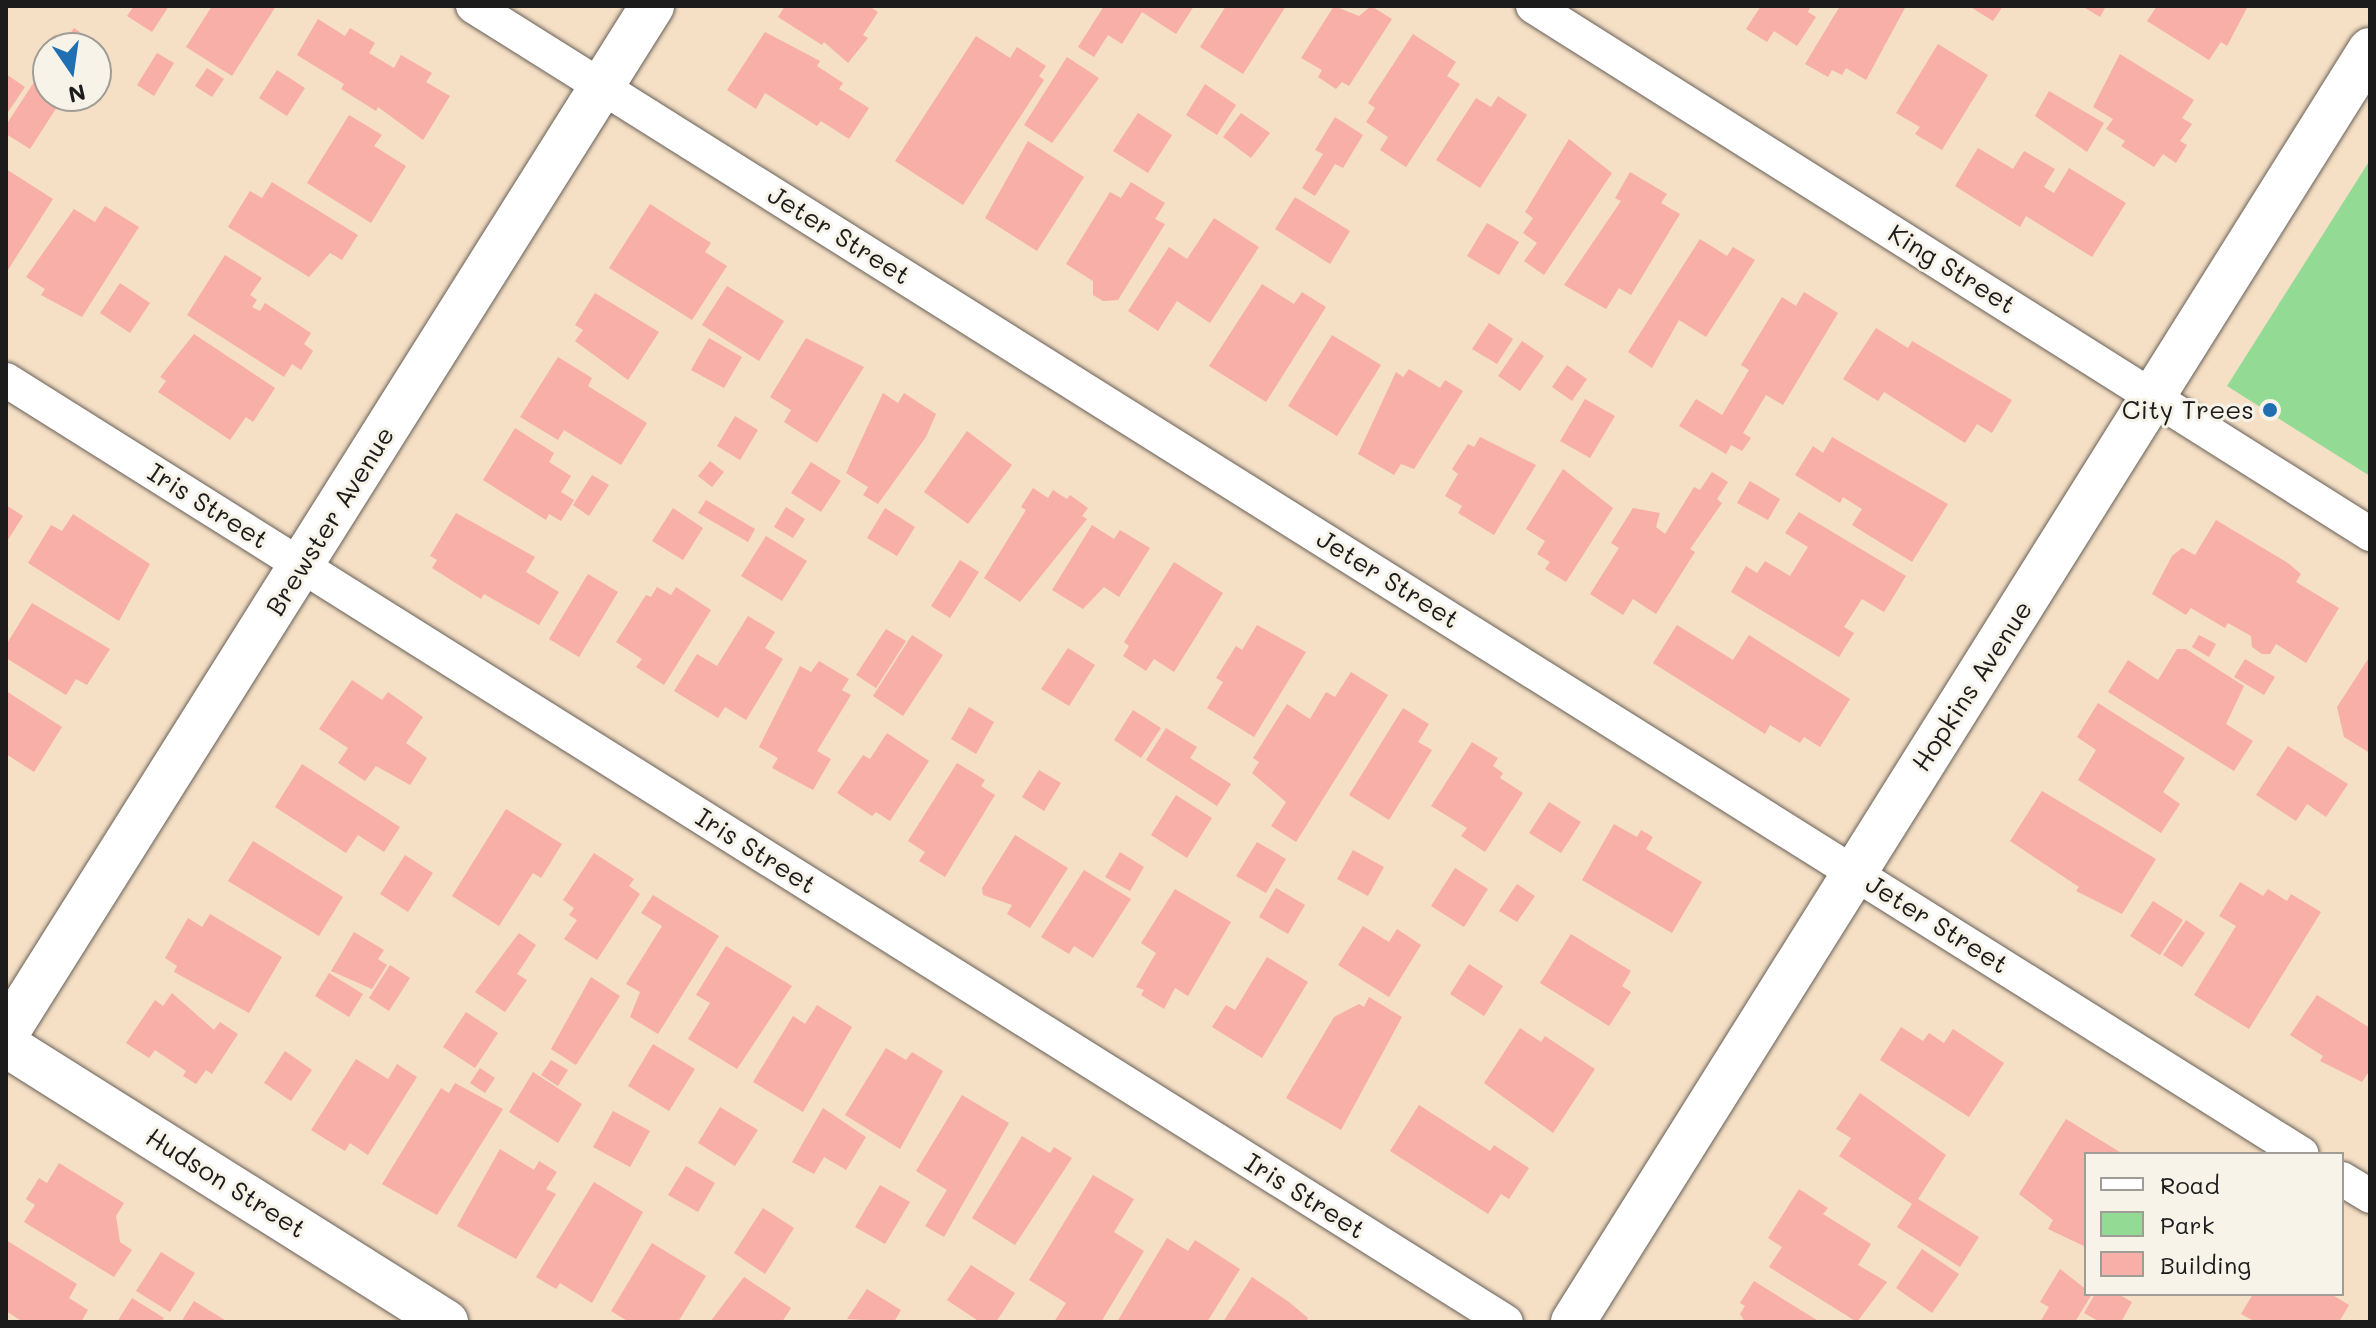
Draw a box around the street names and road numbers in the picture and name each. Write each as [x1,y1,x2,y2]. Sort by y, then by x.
street label: Jeter Street [762,179,916,291]
street label: King Street [1883,218,2021,320]
street label: Brewster Avenue [259,421,401,621]
street label: Iris Street [142,457,274,555]
street label: Jeter Street [1311,523,1465,635]
street label: Hopkins Avenue [1905,595,2039,777]
street label: Iris Street [690,802,822,900]
street label: Jeter Street [1860,868,2014,980]
street label: Hudson Street [140,1121,312,1245]
street label: Iris Street [1239,1147,1371,1245]

